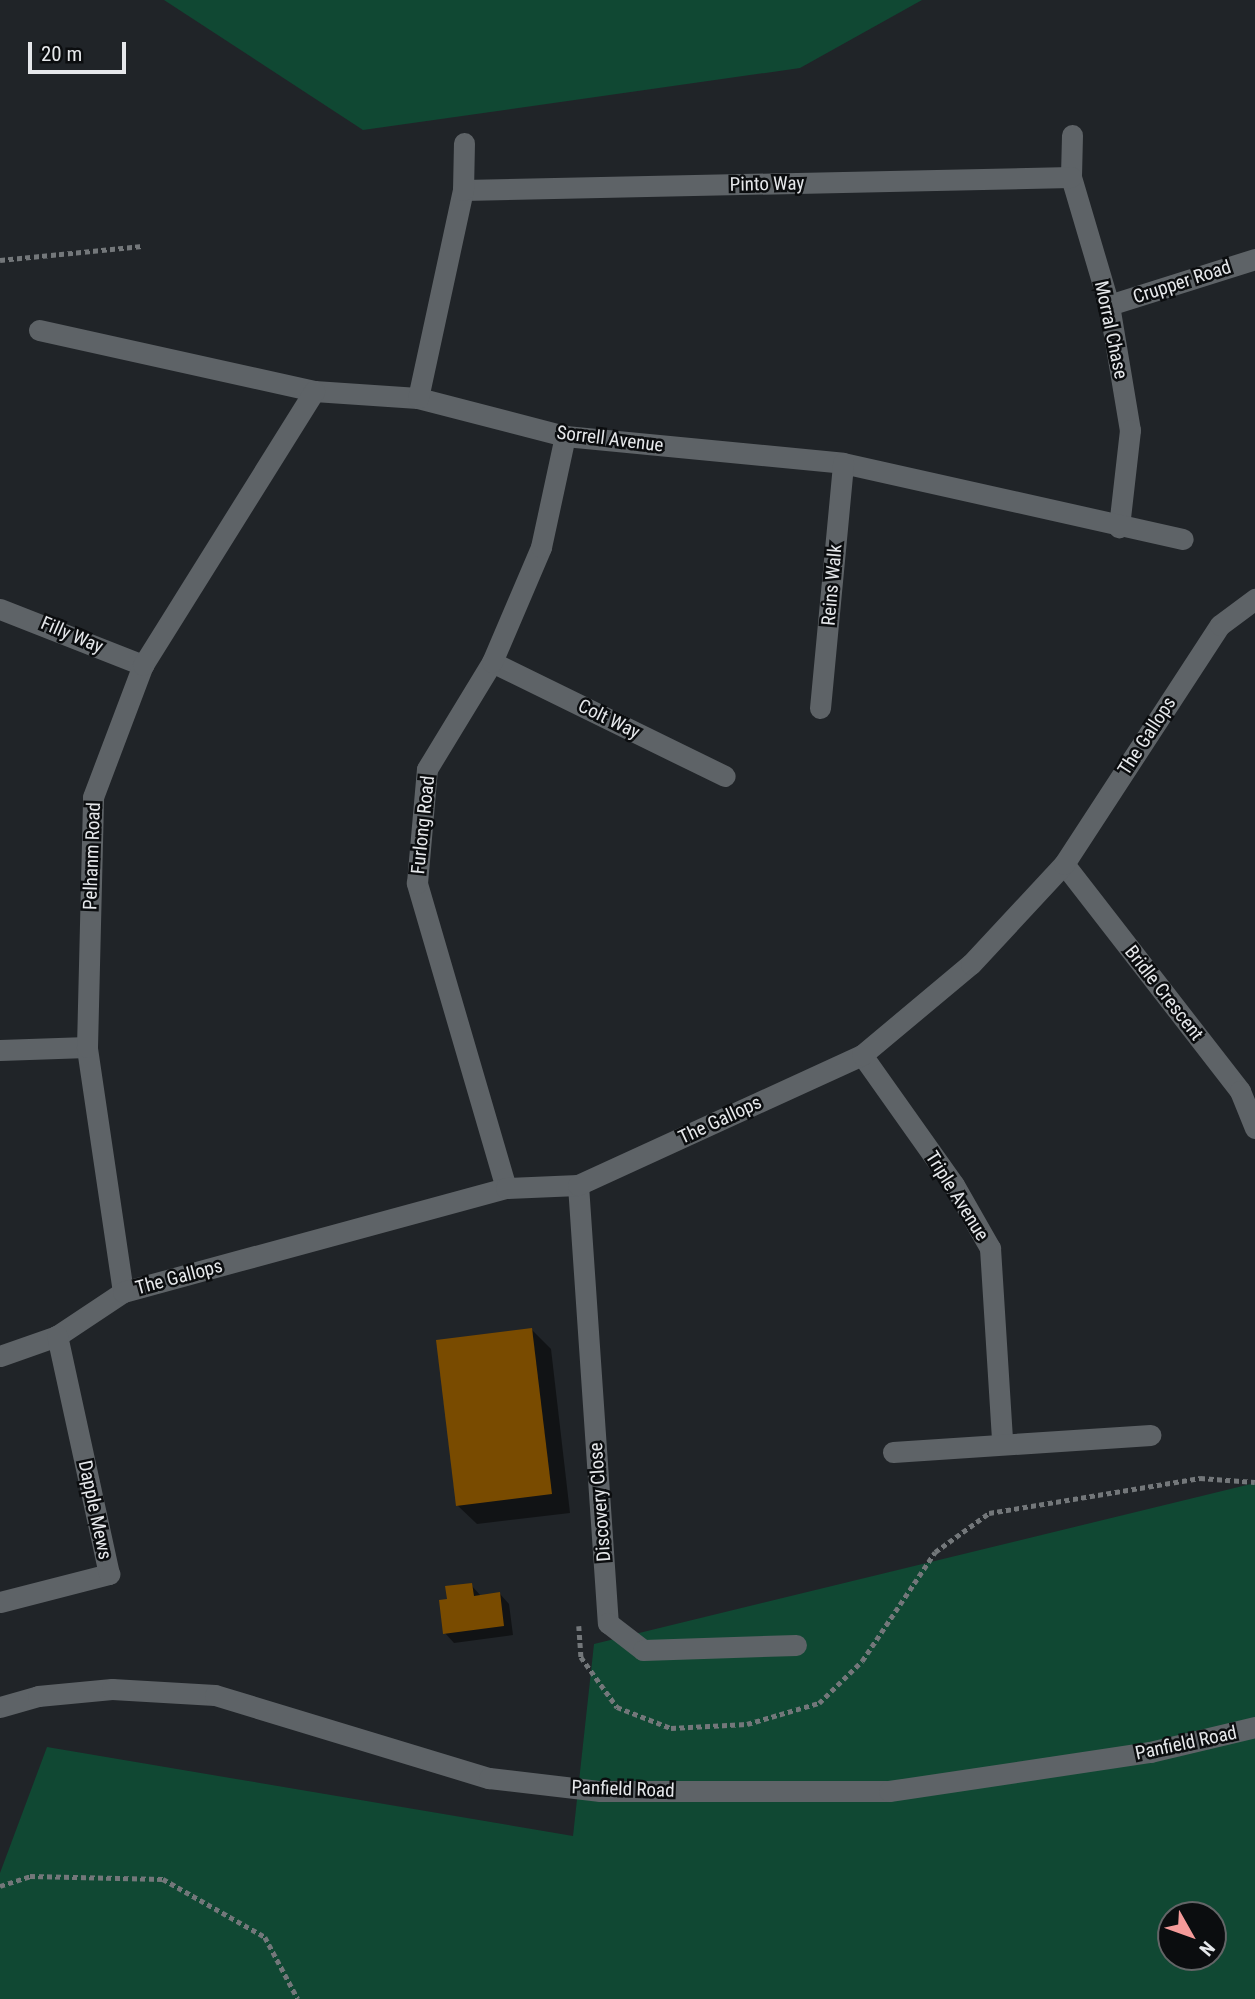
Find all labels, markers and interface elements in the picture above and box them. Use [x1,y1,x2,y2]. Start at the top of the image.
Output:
scale bar [32,28,130,72]
text: 20 m [41,42,82,66]
street label: Pinto Way [730,172,804,196]
street label: Crupper Road [1130,255,1234,309]
street label: Morral Chase [1090,279,1132,381]
street label: Sorrell Avenue [555,421,665,457]
street label: Reins Walk [817,543,847,627]
street label: Filly Way [37,612,107,658]
street label: The Gallops [1113,692,1181,780]
street label: Colt Way [574,694,644,744]
street label: Furlong Road [406,775,440,875]
street label: Pelhanm Road [79,802,105,910]
street label: Bridle Crescent [1120,941,1208,1045]
street label: The Gallops [675,1091,765,1149]
street label: Triple Avenue [921,1147,993,1245]
street label: The Gallops [133,1254,225,1300]
street label: Discovery Close [584,1442,616,1562]
street label: Dapple Mews [73,1458,117,1562]
street label: Panfield Road [1133,1721,1239,1765]
street label: Panfield Road [571,1776,675,1802]
north arrow [1157,1901,1227,1971]
text: N [1194,1937,1219,1960]

